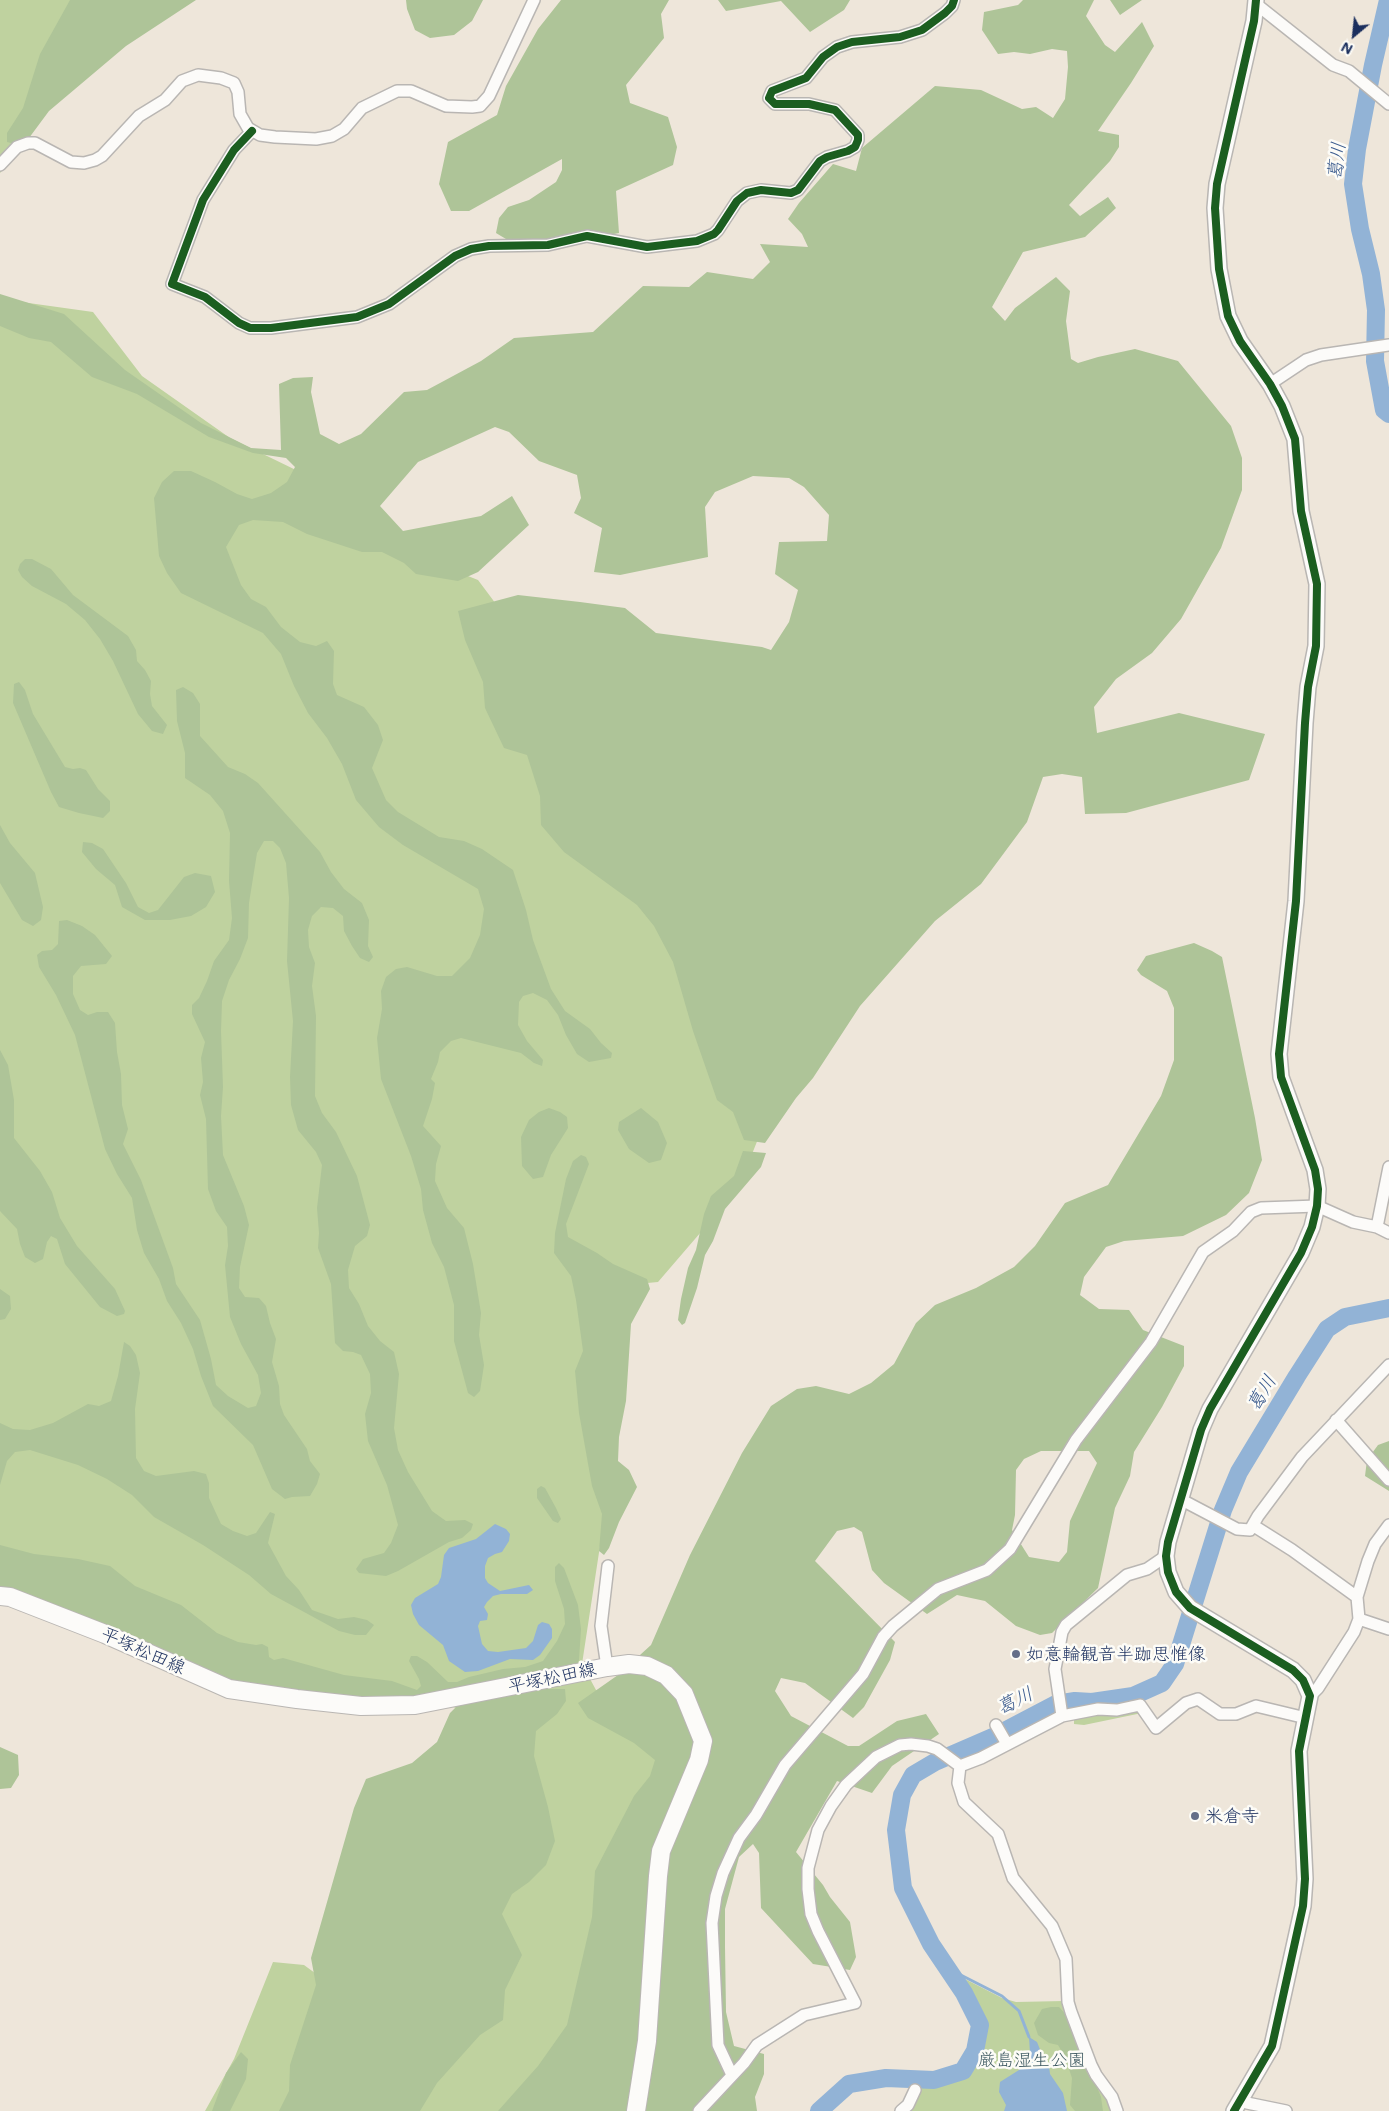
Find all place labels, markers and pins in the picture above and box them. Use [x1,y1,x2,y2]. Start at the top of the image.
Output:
place label: 如意輪観音半跏思惟像 [1026,1643,1206,1665]
marker: 如意輪観音半跏思惟像 [1010,1648,1022,1660]
place label: 米倉寺 [1205,1805,1259,1827]
marker: 米倉寺 [1189,1810,1201,1822]

